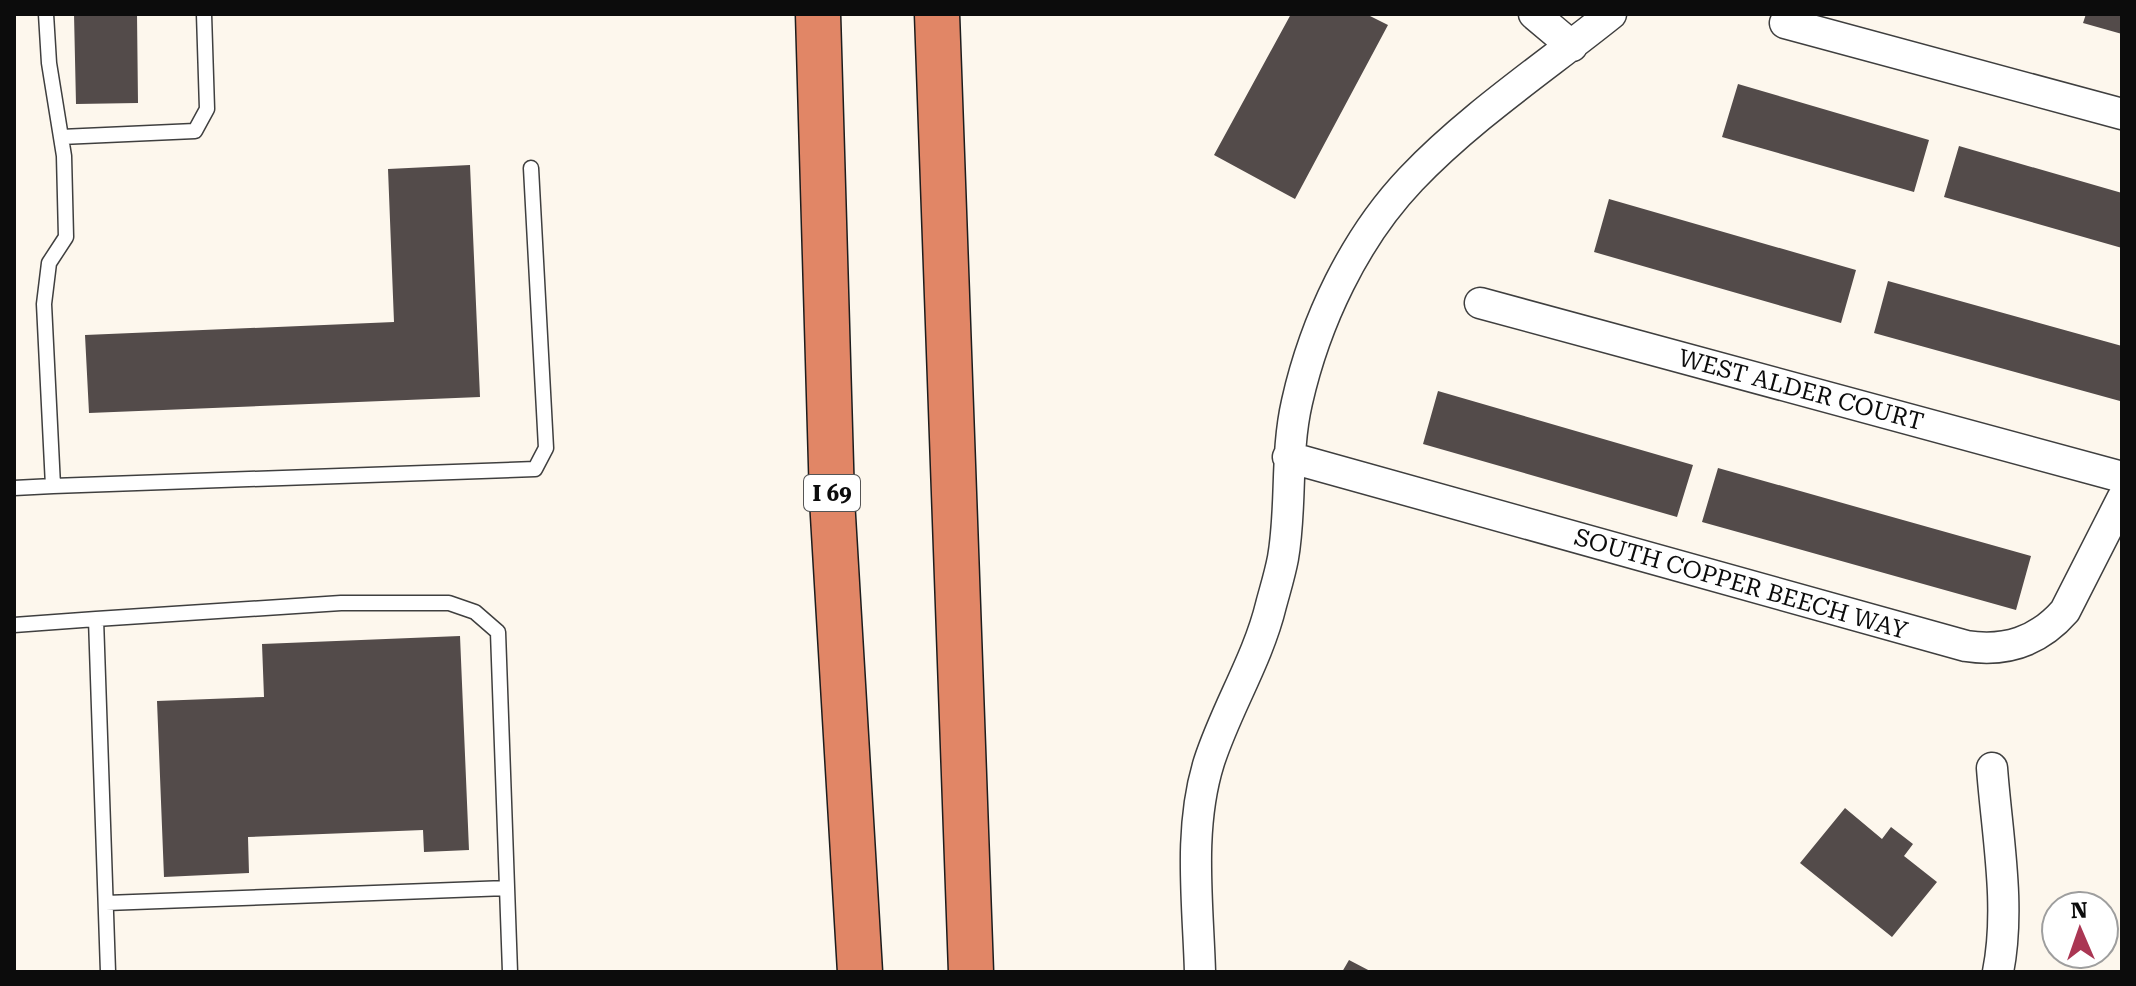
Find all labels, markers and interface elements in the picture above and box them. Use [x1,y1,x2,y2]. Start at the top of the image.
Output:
street label: WEST ALDER COURT [1675,344,1927,436]
road number: I 69 [804,475,860,511]
street label: SOUTH COPPER BEECH WAY [1571,523,1911,645]
north arrow [2040,890,2120,970]
text: N [2070,898,2088,923]

